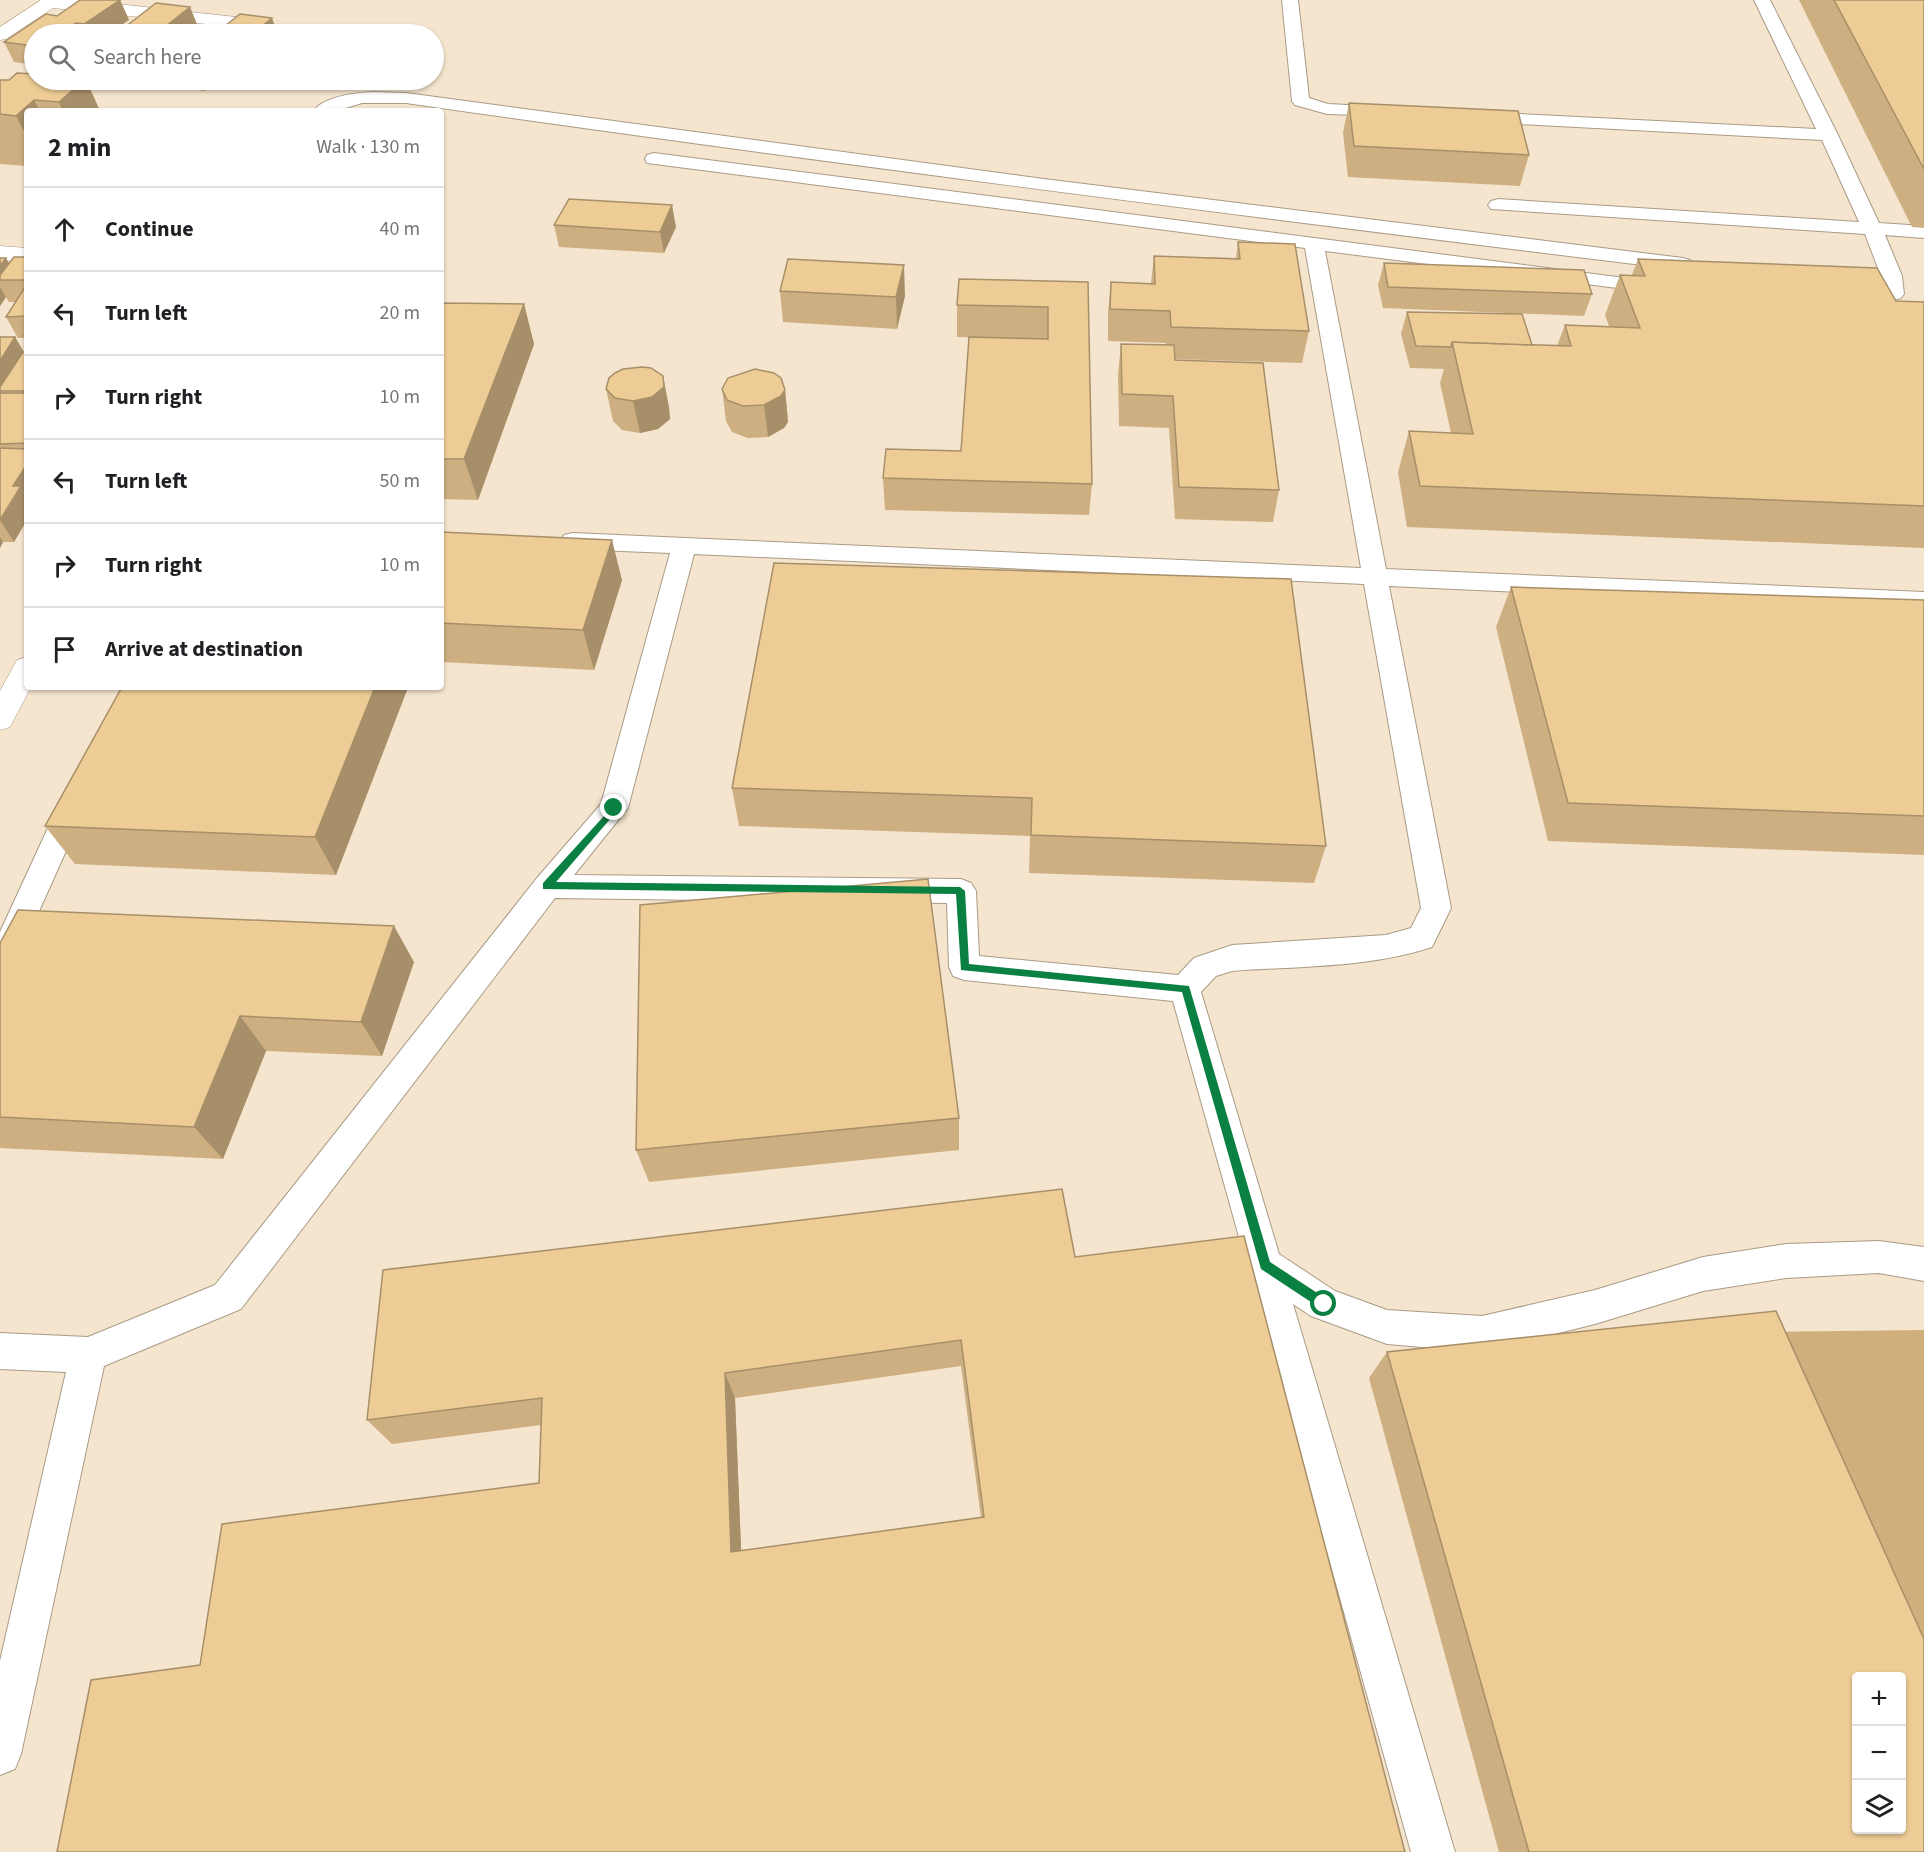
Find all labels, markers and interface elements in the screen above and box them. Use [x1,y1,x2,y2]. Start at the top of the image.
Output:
search box [24,24,444,90]
icon: search [45,41,78,74]
text: Search here [93,41,201,73]
text: 2 min [48,129,111,166]
text: Walk · 130 m [316,133,420,161]
icon: ahead [48,213,81,246]
text: Continue [105,213,194,245]
text: 40 m [380,215,420,243]
icon: left [48,297,81,330]
text: Turn left [105,297,187,329]
text: 20 m [380,299,420,327]
icon: right [48,381,81,414]
text: Turn right [105,381,202,413]
text: 10 m [380,383,420,411]
icon: left [48,465,81,498]
text: Turn left [105,465,187,497]
text: 50 m [380,467,420,495]
icon: right [48,549,81,582]
text: Turn right [105,549,202,581]
text: 10 m [380,551,420,579]
icon: arrive [48,633,81,666]
text: Arrive at destination [105,633,303,665]
route end [600,794,626,820]
route start [1310,1290,1336,1316]
map controls [1852,1672,1906,1834]
button: + [1852,1672,1906,1726]
button: − [1852,1726,1906,1780]
button: layers [1852,1780,1906,1834]

